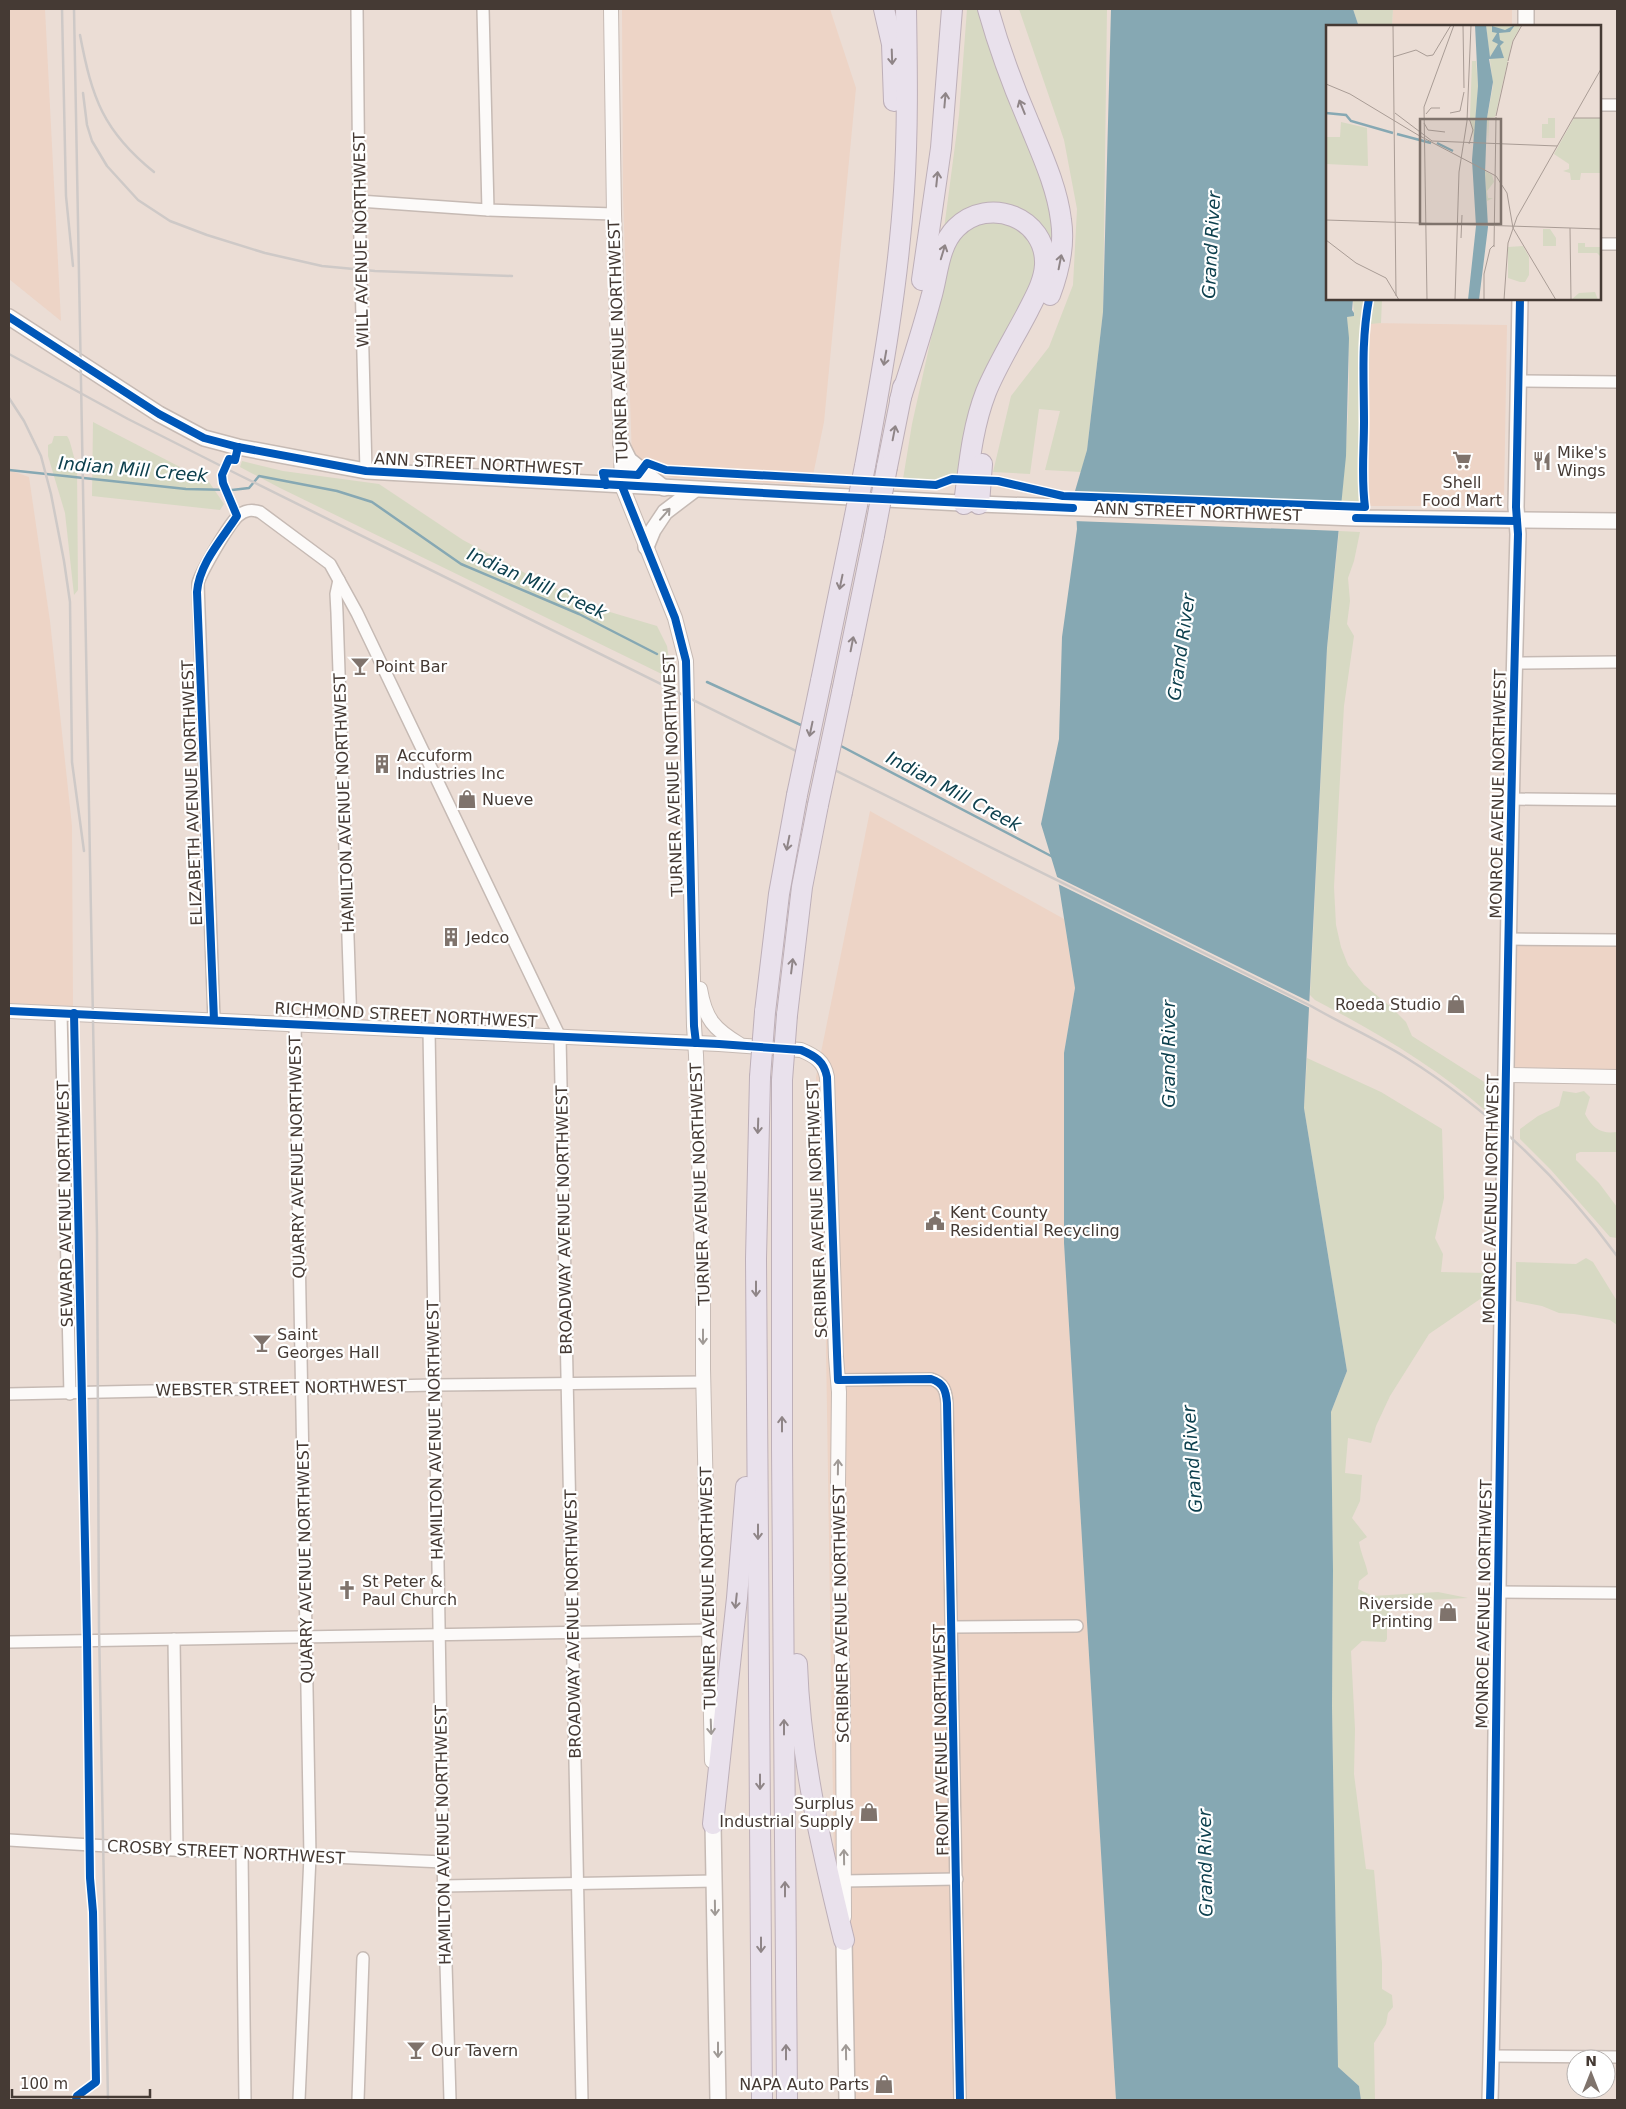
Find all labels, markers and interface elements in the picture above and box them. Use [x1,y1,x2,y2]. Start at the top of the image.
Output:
inset map [1326,25,1601,300]
one-way arrow [888,48,897,64]
one-way arrow [940,92,950,108]
one-way arrow [1017,100,1026,115]
street label: WILL AVENUE NORTHWEST [350,132,372,348]
one-way arrow [932,172,942,188]
water label: Grand River [1198,189,1224,299]
street label: TURNER AVENUE NORTHWEST [604,219,632,464]
one-way arrow [938,245,948,261]
one-way arrow [1055,254,1065,270]
one-way arrow [880,350,889,366]
one-way arrow [889,426,899,442]
place label: Mike's Wings [1557,443,1607,480]
street label: ANN STREET NORTHWEST [374,449,583,479]
supermarket icon: Shell Food Mart [1451,449,1473,471]
restaurant icon: Mike's Wings [1531,450,1553,472]
water label: Indian Mill Creek [57,452,210,486]
place label: Shell Food Mart [1422,473,1502,510]
street label: ANN STREET NORTHWEST [1094,499,1303,525]
one-way arrow [659,508,670,521]
water label: Indian Mill Creek [464,543,611,624]
one-way arrow [836,574,845,590]
water label: Grand River [1163,591,1199,702]
one-way arrow [848,636,857,652]
street label: TURNER AVENUE NORTHWEST [659,653,687,898]
bar icon: Point Bar [349,655,371,677]
place label: Point Bar [375,657,448,676]
street label: ELIZABETH AVENUE NORTHWEST [178,660,206,926]
street label: MONROE AVENUE NORTHWEST [1486,669,1510,919]
street label: HAMILTON AVENUE NORTHWEST [330,673,358,933]
one-way arrow [806,720,815,736]
place label: Accuform Industries Inc [397,746,505,783]
water label: Indian Mill Creek [883,746,1027,836]
building icon: Accuform Industries Inc [371,753,393,775]
shop icon: Nueve [456,788,478,810]
place label: Nueve [482,790,533,809]
one-way arrow [783,834,792,850]
building icon: Jedco [440,926,462,948]
place label: Jedco [465,928,509,947]
one-way arrow [787,958,797,974]
shop icon: Roeda Studio [1445,993,1467,1015]
place label: Roeda Studio [1335,995,1441,1014]
street label: RICHMOND STREET NORTHWEST [274,999,538,1031]
water label: Grand River [1158,999,1179,1108]
street label: QUARRY AVENUE NORTHWEST [285,1035,309,1279]
street label: TURNER AVENUE NORTHWEST [686,1062,714,1307]
street label: MONROE AVENUE NORTHWEST [1479,1074,1503,1324]
street label: SCRIBNER AVENUE NORTHWEST [803,1079,831,1338]
street label: SEWARD AVENUE NORTHWEST [53,1080,77,1328]
street label: BROADWAY AVENUE NORTHWEST [552,1085,576,1355]
one-way arrow [753,1118,763,1134]
place label: Kent County Residential Recycling [950,1203,1120,1240]
public building icon: Kent County Residential Recycling [924,1210,946,1232]
one-way arrow [751,1280,761,1296]
street label: HAMILTON AVENUE NORTHWEST [423,1300,447,1560]
place label: Saint Georges Hall [277,1325,379,1362]
one-way arrow [698,1328,708,1345]
bar icon: Saint Georges Hall [251,1332,273,1354]
street label: WEBSTER STREET NORTHWEST [155,1376,407,1400]
water label: Grand River [1178,1403,1206,1513]
one-way arrow [777,1416,787,1432]
street label: QUARRY AVENUE NORTHWEST [293,1440,317,1684]
one-way arrow [833,1459,843,1475]
street label: TURNER AVENUE NORTHWEST [696,1466,720,1711]
street label: MONROE AVENUE NORTHWEST [1472,1479,1496,1729]
street label: SCRIBNER AVENUE NORTHWEST [829,1484,853,1743]
street label: BROADWAY AVENUE NORTHWEST [561,1489,585,1759]
one-way arrow [753,1524,763,1540]
place label: St Peter & Paul Church [362,1572,457,1609]
church icon: St Peter & Paul Church [336,1579,358,1601]
one-way arrow [732,1593,741,1609]
place label: Riverside Printing [1359,1594,1433,1631]
shop icon: Riverside Printing [1437,1601,1459,1623]
street label: FRONT AVENUE NORTHWEST [929,1624,953,1856]
street label: HAMILTON AVENUE NORTHWEST [431,1705,455,1965]
one-way arrow [706,1718,716,1735]
one-way arrow [779,1719,789,1735]
one-way arrow [755,1774,764,1790]
place label: Surplus Industrial Supply [719,1794,854,1831]
shop icon: Surplus Industrial Supply [858,1801,880,1823]
water label: Grand River [1194,1807,1216,1917]
street label: CROSBY STREET NORTHWEST [107,1836,346,1868]
one-way arrow [839,1849,849,1865]
one-way arrow [780,1881,790,1898]
one-way arrow [710,1900,720,1916]
one-way arrow [756,1936,766,1952]
bar icon: Our Tavern [405,2039,427,2061]
place label: Our Tavern [431,2041,518,2060]
one-way arrow [713,2042,723,2058]
one-way arrow [782,2044,791,2060]
one-way arrow [841,2044,851,2060]
north arrow [1566,2049,1616,2099]
text: N [1585,2053,1597,2069]
scale bar [12,2066,150,2098]
shop icon: NAPA Auto Parts [873,2073,895,2095]
text: 100 m [20,2075,68,2093]
place label: NAPA Auto Parts [739,2075,869,2094]

